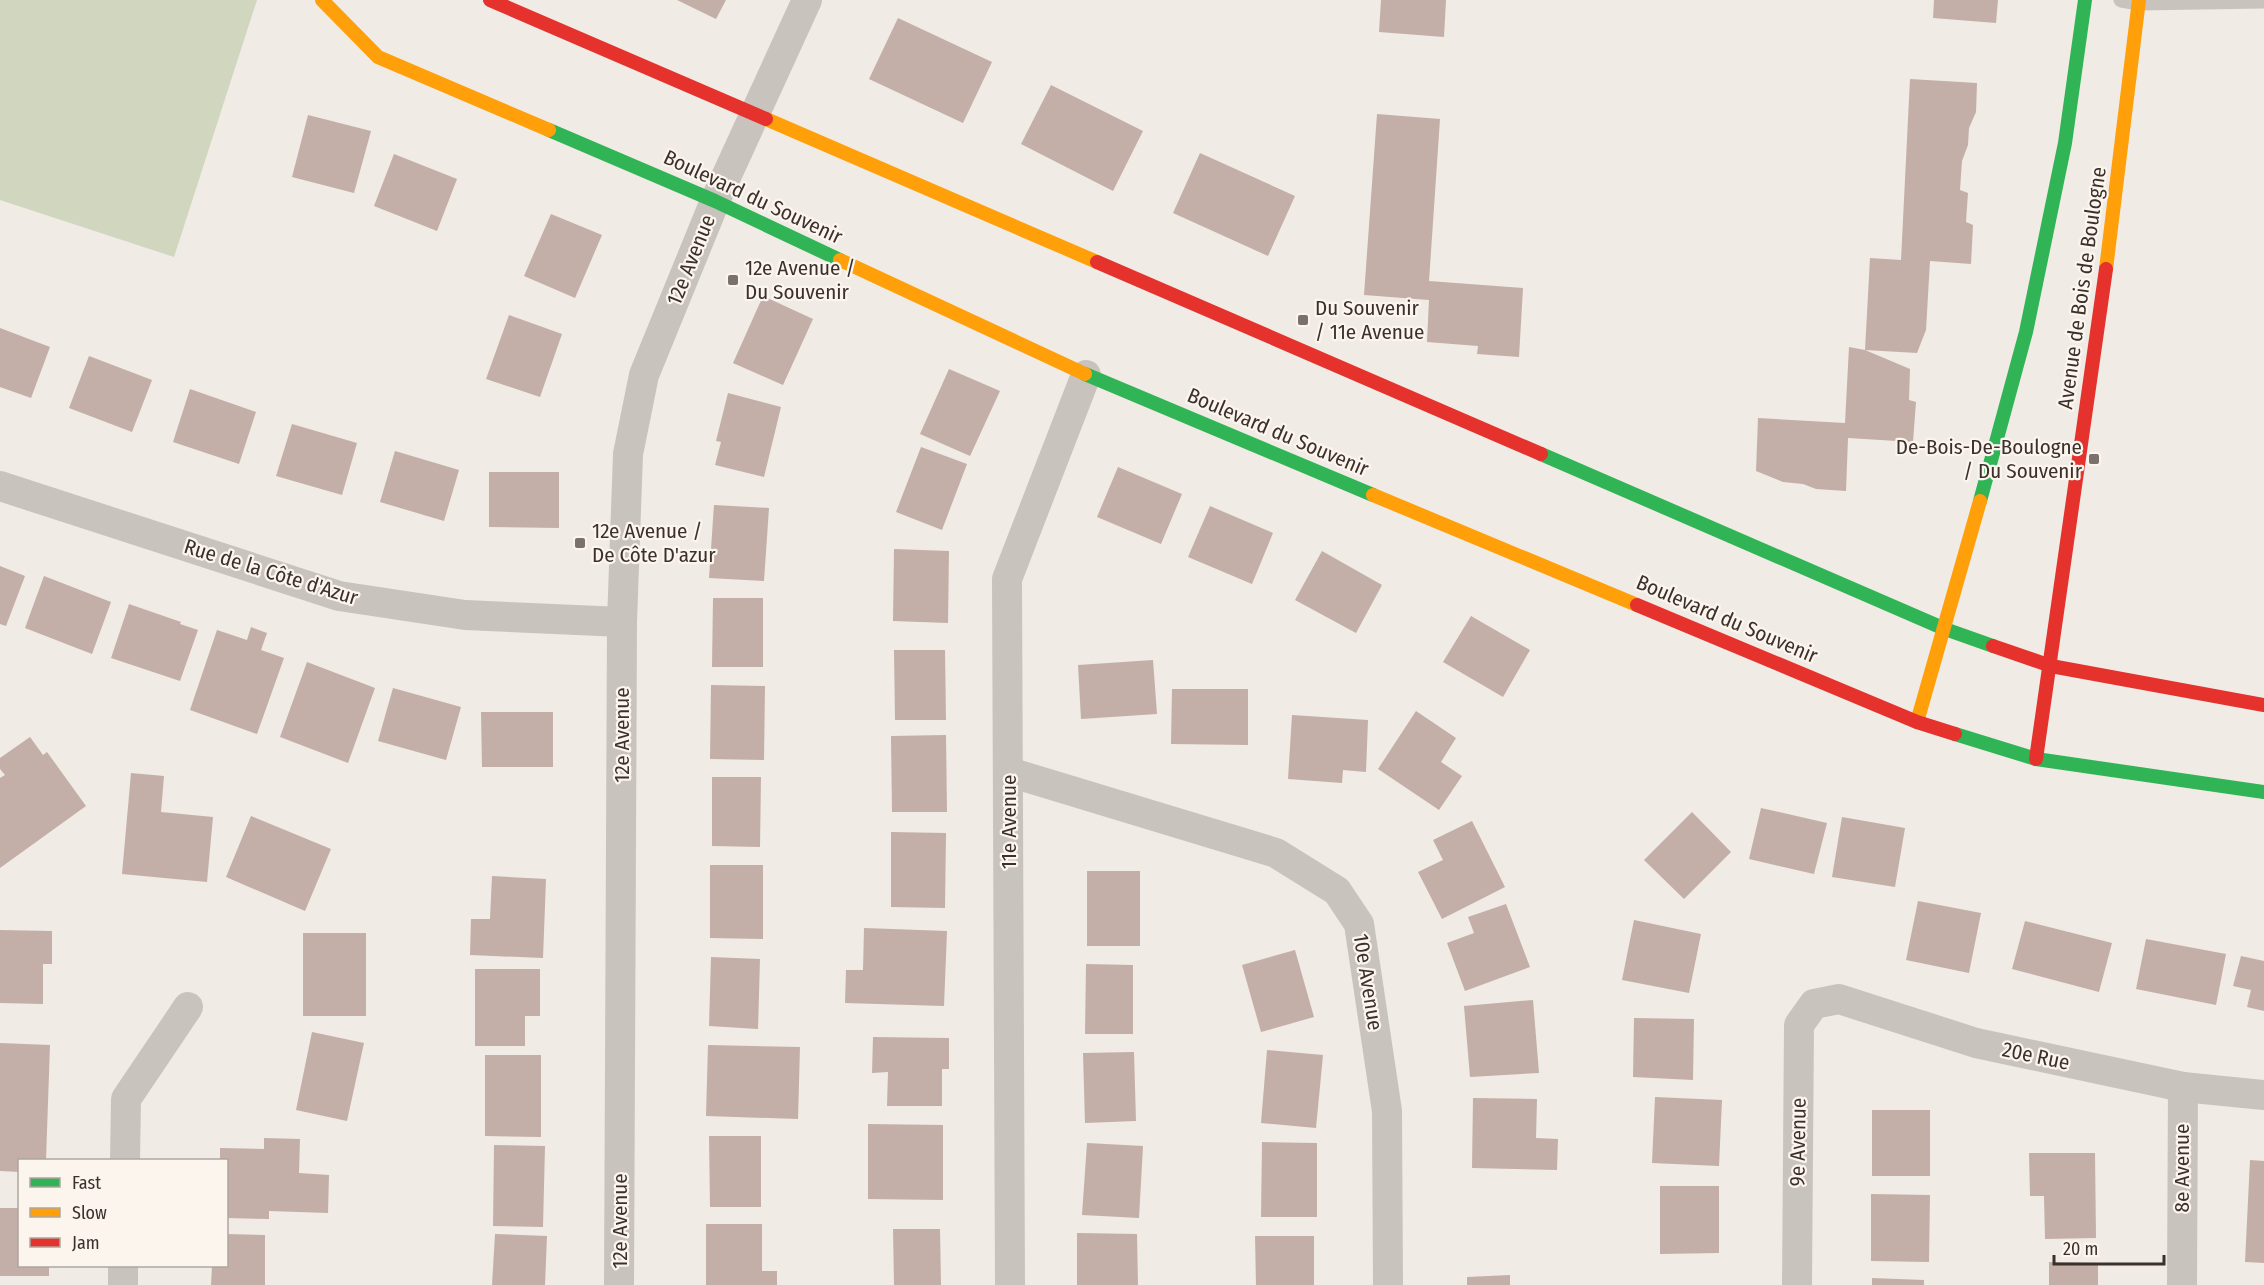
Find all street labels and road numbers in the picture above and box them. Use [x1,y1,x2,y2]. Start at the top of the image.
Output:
street label: Boulevard du Souvenir [659,144,847,250]
street label: Avenue de Bois de Boulogne [2052,165,2112,411]
street label: 12e Avenue [661,211,721,309]
street label: Boulevard du Souvenir [1183,382,1373,482]
street label: Rue de la Côte d'Azur [181,533,362,611]
street label: Boulevard du Souvenir [1632,569,1822,669]
street label: 12e Avenue [609,687,635,783]
street label: 11e Avenue [996,775,1022,869]
street label: 10e Avenue [1348,932,1388,1032]
street label: 20e Rue [2000,1036,2072,1076]
street label: 9e Avenue [1784,1097,1812,1187]
street label: 8e Avenue [2169,1124,2195,1212]
street label: 12e Avenue [607,1173,633,1269]

